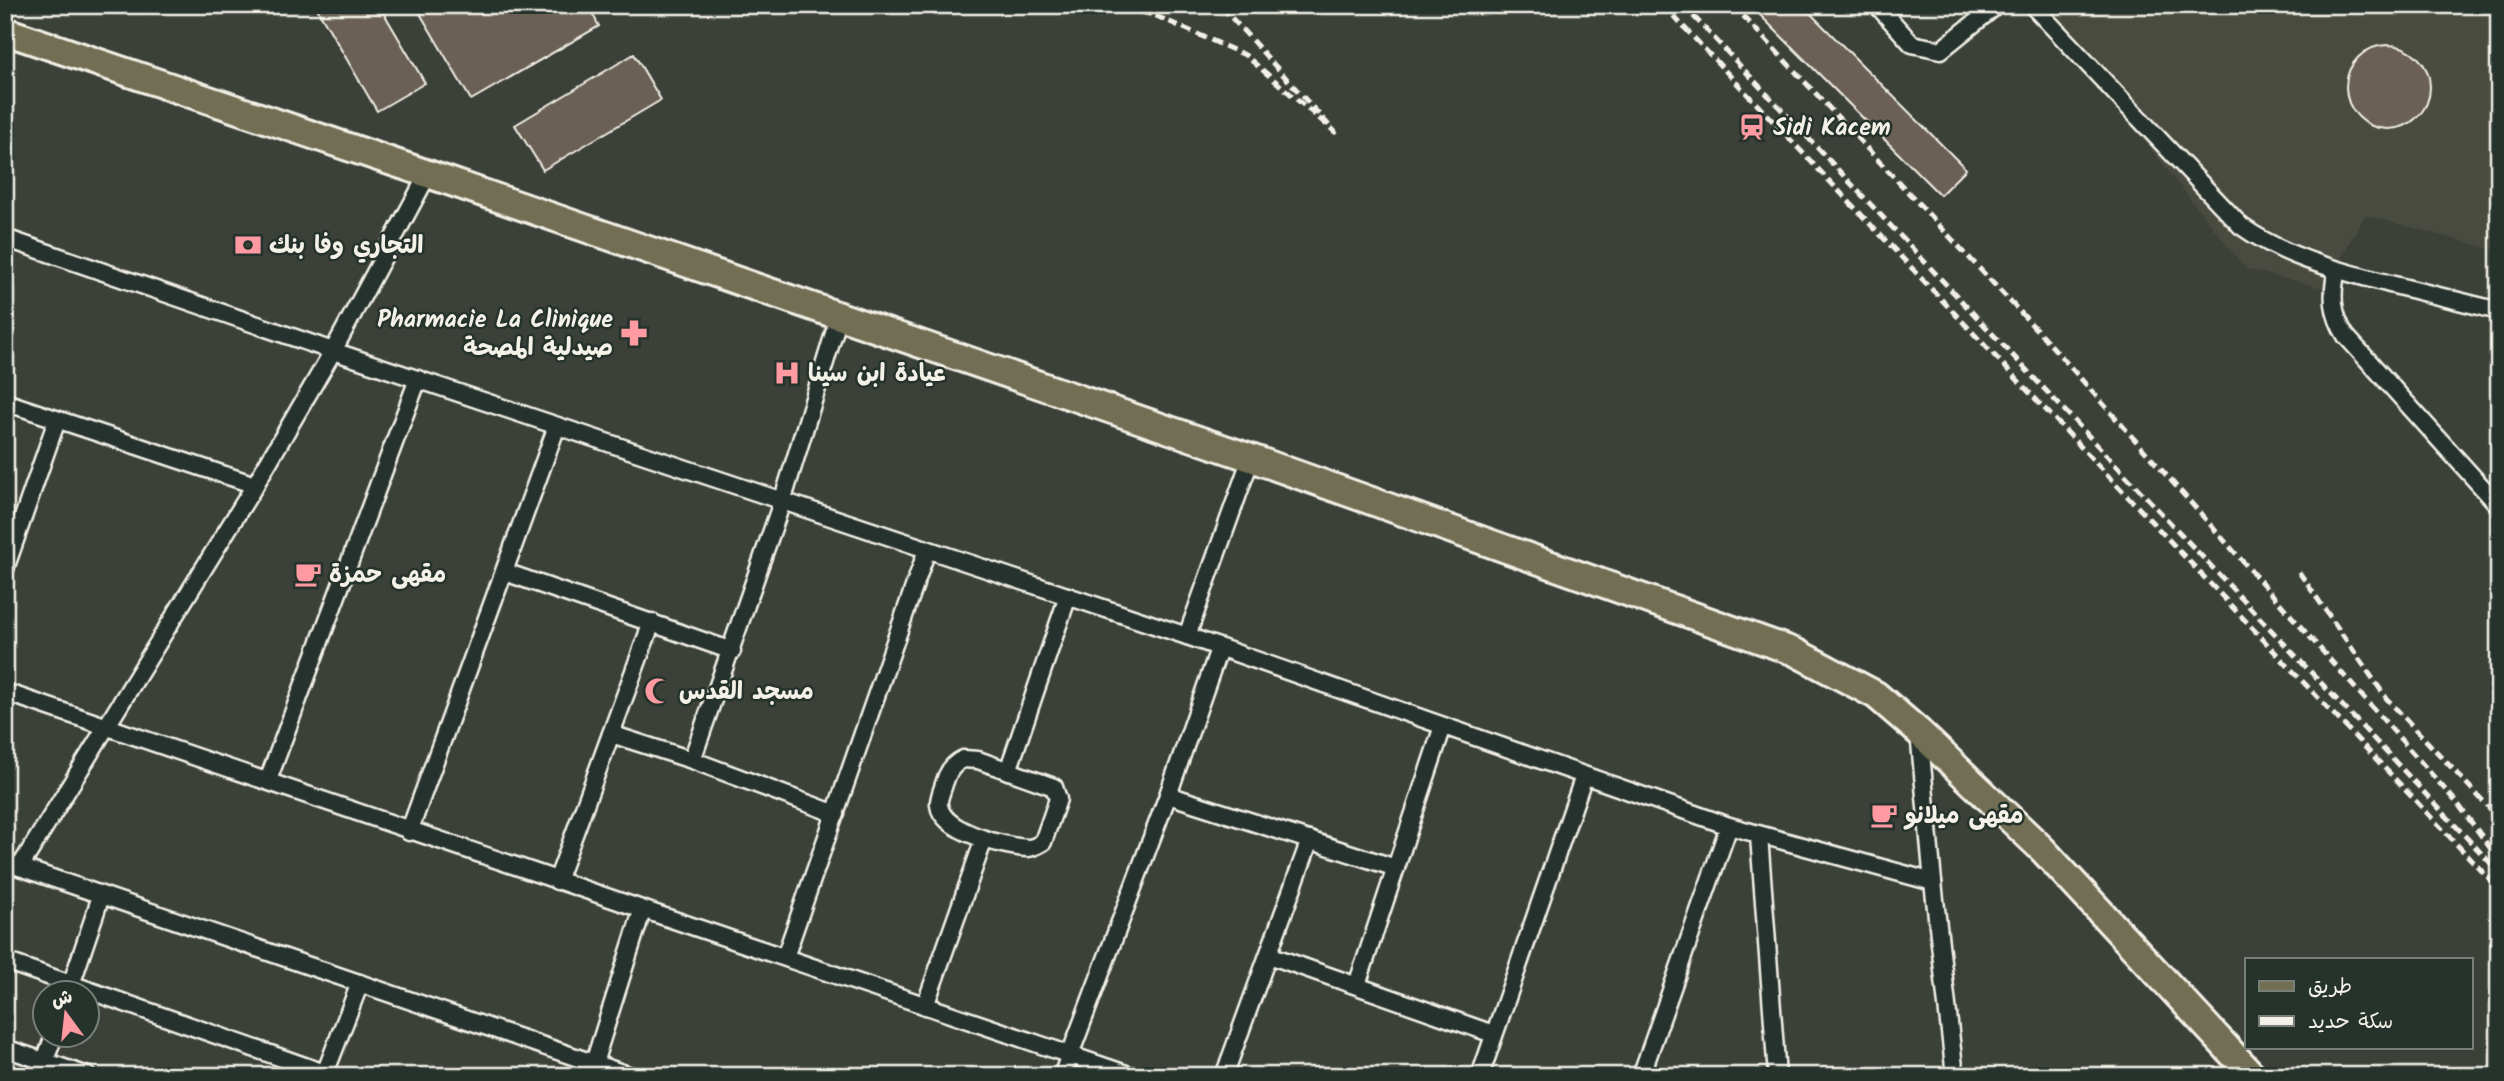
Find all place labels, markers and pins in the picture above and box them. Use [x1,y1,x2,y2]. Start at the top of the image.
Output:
place label: Sidi Kacem [1773,109,1891,148]
station icon: Sidi Kacem [1737,112,1767,142]
place label: التجاري وفا بنك [269,227,423,266]
bank icon: التجاري وفا بنك [233,230,263,260]
place label: Pharmacie La Clinique صيدلية المصحة [377,301,613,368]
pharmacy icon: Pharmacie La Clinique صيدلية المصحة [619,318,649,348]
place label: عيادة ابن سينا [808,355,946,394]
hospital icon: عيادة ابن سينا [772,358,802,388]
place label: مقهى حمزة [329,556,446,595]
cafe icon: مقهى حمزة [293,559,323,589]
place label: مسجد القدس [679,673,814,712]
mosque icon: مسجد القدس [643,676,673,706]
place label: مقهى ميلانو [1903,797,2024,836]
cafe icon: مقهى ميلانو [1869,800,1899,830]

